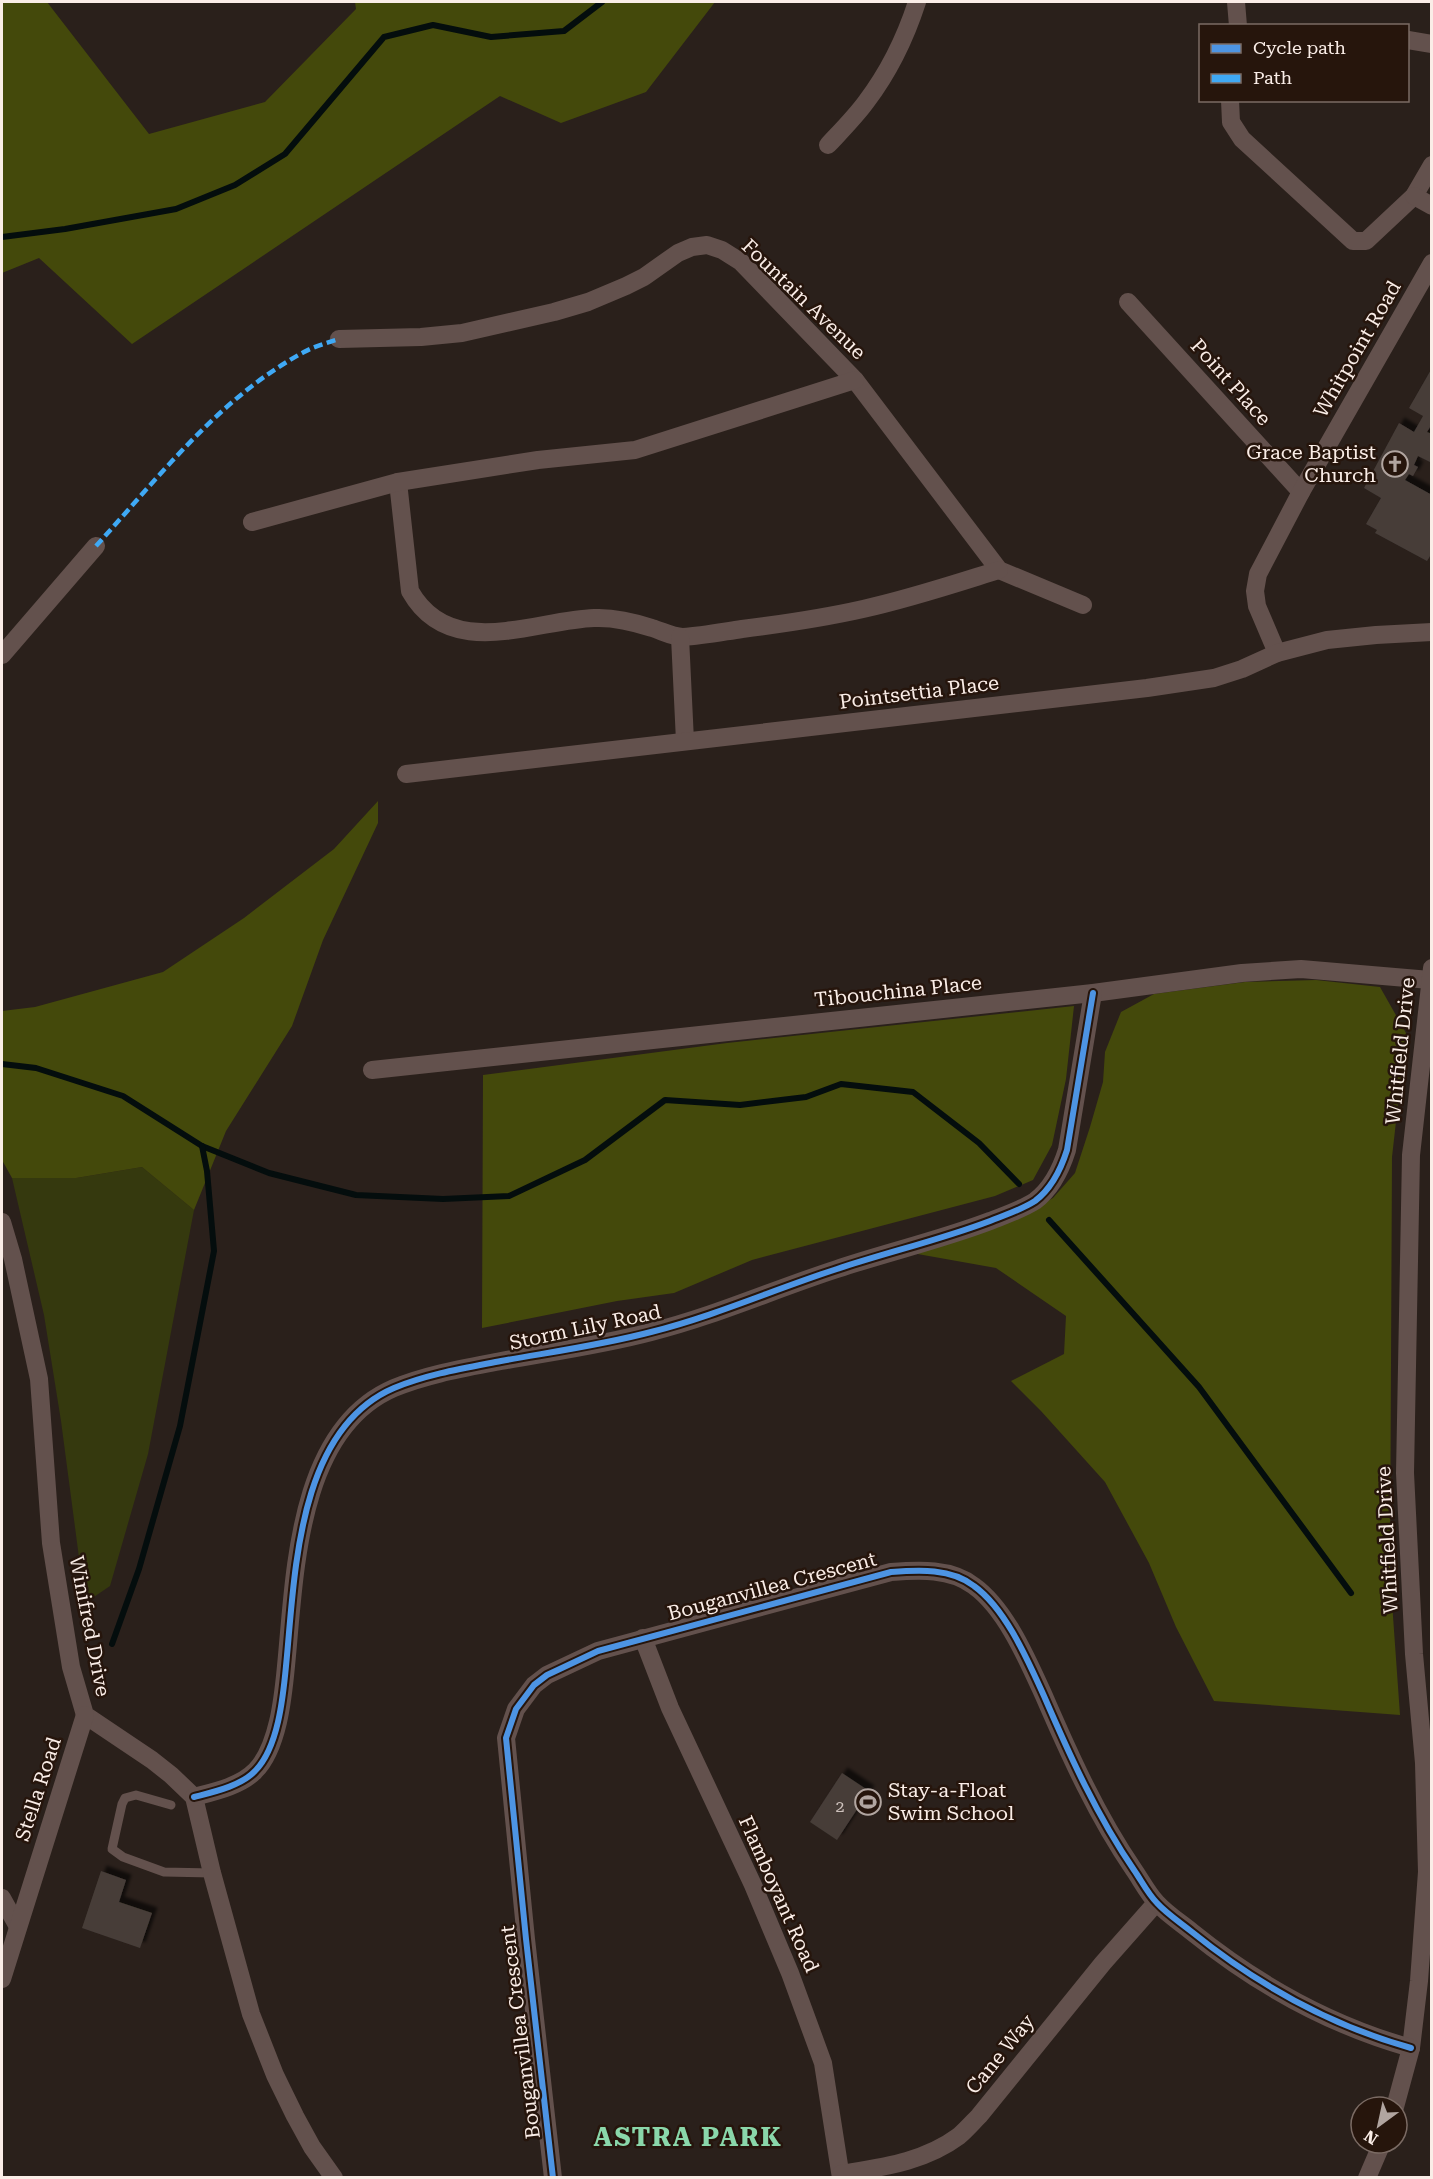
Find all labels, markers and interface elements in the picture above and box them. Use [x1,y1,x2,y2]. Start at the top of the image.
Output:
legend [1199,24,1409,102]
text: Cycle path [1253,37,1346,58]
text: Path [1253,67,1292,88]
street label: Fountain Avenue [737,234,871,364]
street label: Whitpoint Road [1308,276,1406,422]
street label: Point Place [1186,334,1276,430]
place label: Grace Baptist Church [1246,440,1377,487]
church icon: Grace Baptist Church [1380,449,1410,479]
street label: Pointsettia Place [838,670,1000,714]
street label: Tibouchina Place [813,970,983,1012]
street label: Whitfield Drive [1380,976,1420,1126]
street label: Storm Lily Road [507,1299,663,1355]
street label: Whitfield Drive [1371,1466,1403,1614]
street label: Bouganvillea Crescent [665,1546,880,1625]
street label: Winifred Drive [65,1554,115,1698]
street label: Stella Road [10,1734,66,1844]
place label: Stay-a-Float Swim School [888,1778,1014,1825]
sports icon: Stay-a-Float Swim School [853,1787,883,1817]
house number: 2 [836,1797,845,1816]
street label: Flamboyant Road [734,1812,824,1976]
street label: Bouganvillea Crescent [495,1923,545,2140]
street label: Cane Way [961,2009,1040,2099]
north arrow [1349,2095,1409,2155]
district label: ASTRA PARK [594,2122,782,2152]
text: N [1361,2126,1381,2148]

